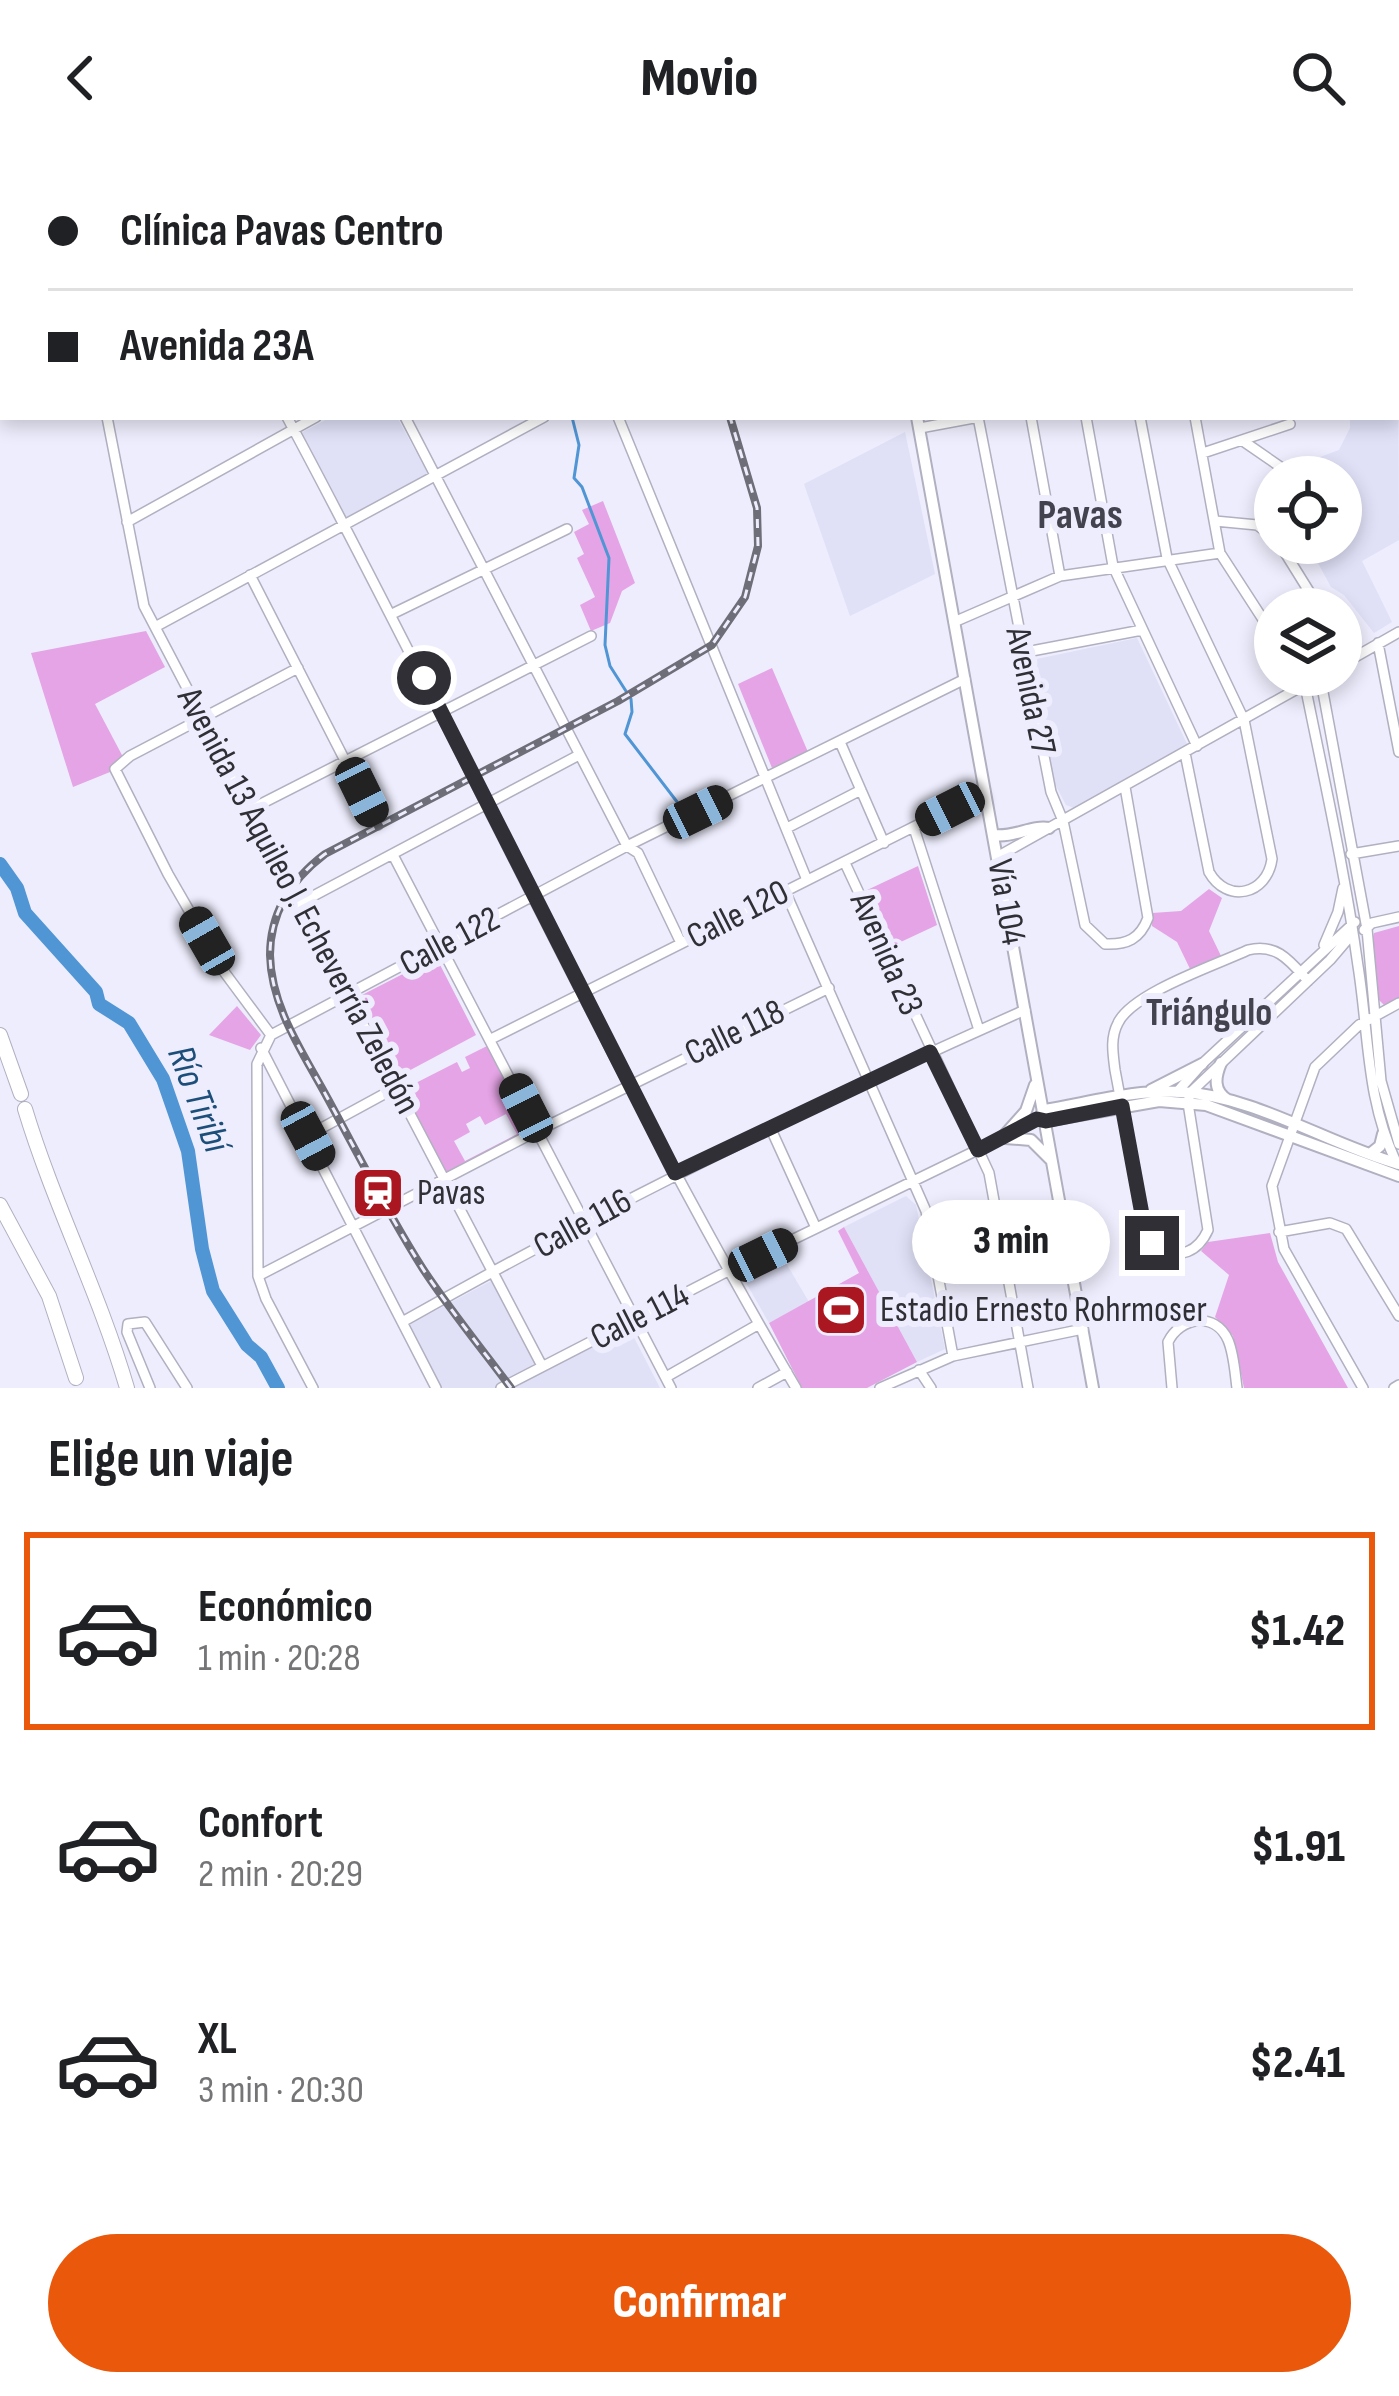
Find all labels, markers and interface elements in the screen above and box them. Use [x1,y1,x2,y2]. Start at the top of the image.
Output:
icon: back [48,45,114,111]
icon: search [1285,45,1351,111]
text: Movio [641,46,758,111]
text: Clínica Pavas Centro [120,204,444,259]
text: Avenida 23A [120,319,314,374]
map controls [1254,456,1362,696]
button: locate [1254,456,1362,564]
district label: Pavas [1037,490,1123,541]
button: layers [1254,588,1362,696]
street label: Avenida 27 [995,622,1065,759]
route start [397,651,451,705]
street label: Avenida 13 Aquileo J. Echeverría Zeledón [167,680,429,1121]
car [330,752,394,832]
car [910,777,990,841]
car [658,780,738,844]
street label: Vía 104 [977,856,1035,948]
street label: Calle 120 [680,871,796,959]
street label: Avenida 23 [840,885,932,1022]
street label: Calle 122 [393,898,507,986]
car [173,901,241,981]
district label: Triángulo [1146,990,1272,1037]
street label: Calle 118 [678,991,792,1075]
water label: Río Tiribí [156,1039,241,1162]
car [494,1068,558,1148]
car [275,1096,341,1176]
station icon: Pavas [350,1165,406,1221]
place label: Pavas [417,1172,486,1215]
street label: Calle 116 [527,1180,639,1268]
callout: 3 min [912,1201,1110,1285]
route end [1125,1216,1179,1270]
text: 3 min [973,1218,1049,1265]
car [723,1223,803,1287]
street label: Calle 114 [584,1274,696,1360]
sports icon: Estadio Ernesto Rohrmoser [813,1282,869,1338]
place label: Estadio Ernesto Rohrmoser [880,1289,1207,1332]
text: Elige un viaje [48,1427,293,1492]
icon: car [54,1577,162,1685]
text: Económico [198,1580,373,1635]
text: $1.42 [1249,1604,1345,1659]
text: 1 min · 20:28 [198,1635,361,1682]
icon: car [54,1793,162,1901]
text: Confort [198,1796,323,1851]
text: $1.91 [1251,1820,1345,1875]
text: 2 min · 20:29 [198,1851,363,1898]
icon: car [54,2009,162,2117]
text: XL [198,2012,237,2067]
text: $2.41 [1250,2036,1345,2091]
text: 3 min · 20:30 [198,2067,364,2114]
button: Confirmar [48,2234,1351,2372]

